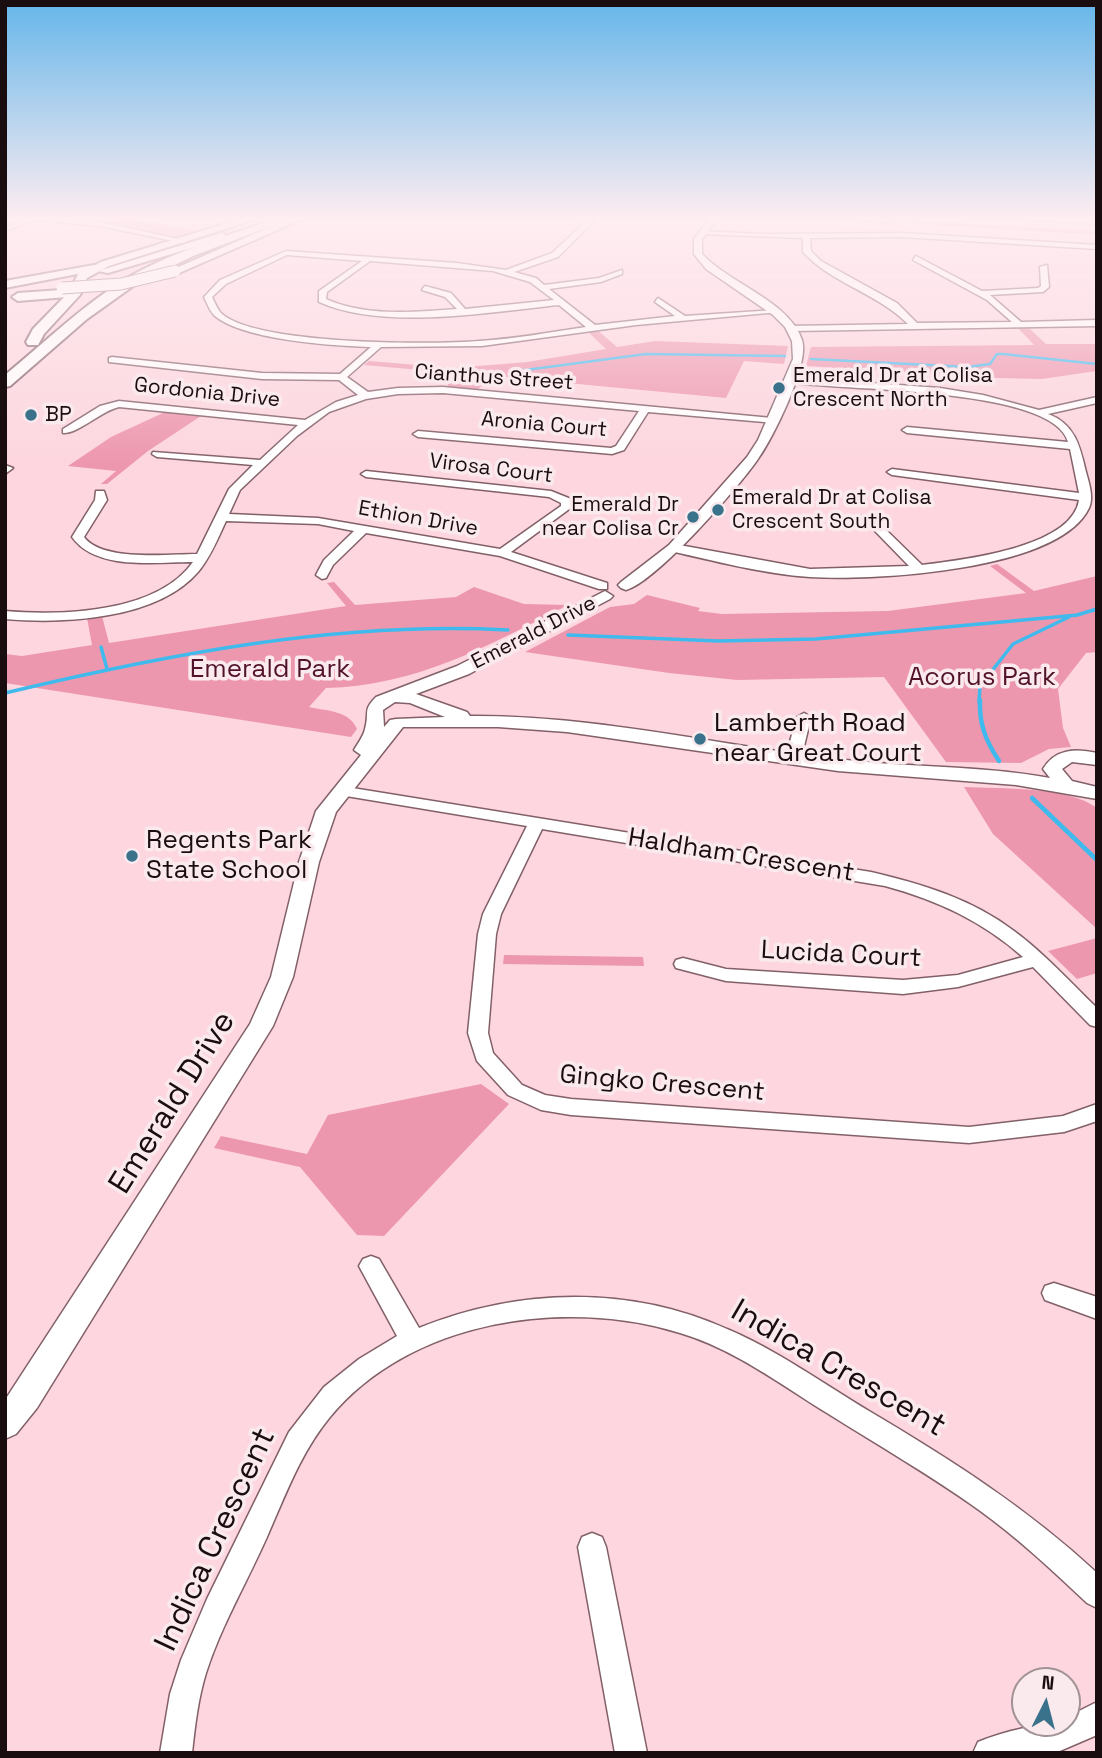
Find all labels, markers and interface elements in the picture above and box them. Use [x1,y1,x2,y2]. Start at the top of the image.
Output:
street label: Cianthus Street [414,360,574,396]
place label: Emerald Dr at Colisa Crescent North [793,363,993,413]
street label: Gordonia Drive [133,373,281,413]
marker: Emerald Dr at Colisa Crescent North [771,380,787,396]
place label: BP [45,402,72,428]
marker: BP [23,407,39,423]
street label: Aronia Court [480,407,608,443]
street label: Virosa Court [428,449,554,489]
place label: Emerald Dr at Colisa Crescent South [732,485,932,535]
place label: Emerald Dr near Colisa Cr [542,492,679,542]
street label: Ethion Drive [356,496,480,542]
marker: Emerald Dr at Colisa Crescent South [710,502,726,518]
marker: Emerald Dr near Colisa Cr [685,509,701,525]
street label: Emerald Drive [468,591,600,675]
park label: Emerald Park [190,654,350,686]
park label: Acorus Park [908,662,1056,694]
place label: Lamberth Road near Great Court [714,708,922,770]
marker: Lamberth Road near Great Court [692,731,708,747]
street label: Haldham Crescent [626,823,856,889]
place label: Regents Park State School [146,825,312,886]
marker: Regents Park State School [124,848,140,864]
street label: Lucida Court [760,935,922,975]
street label: Emerald Drive [102,1005,244,1201]
street label: Gingko Crescent [558,1059,766,1109]
street label: Indica Crescent [724,1292,952,1446]
street label: Indica Crescent [148,1422,284,1658]
north arrow [1011,1667,1081,1737]
text: N [1040,1670,1056,1696]

